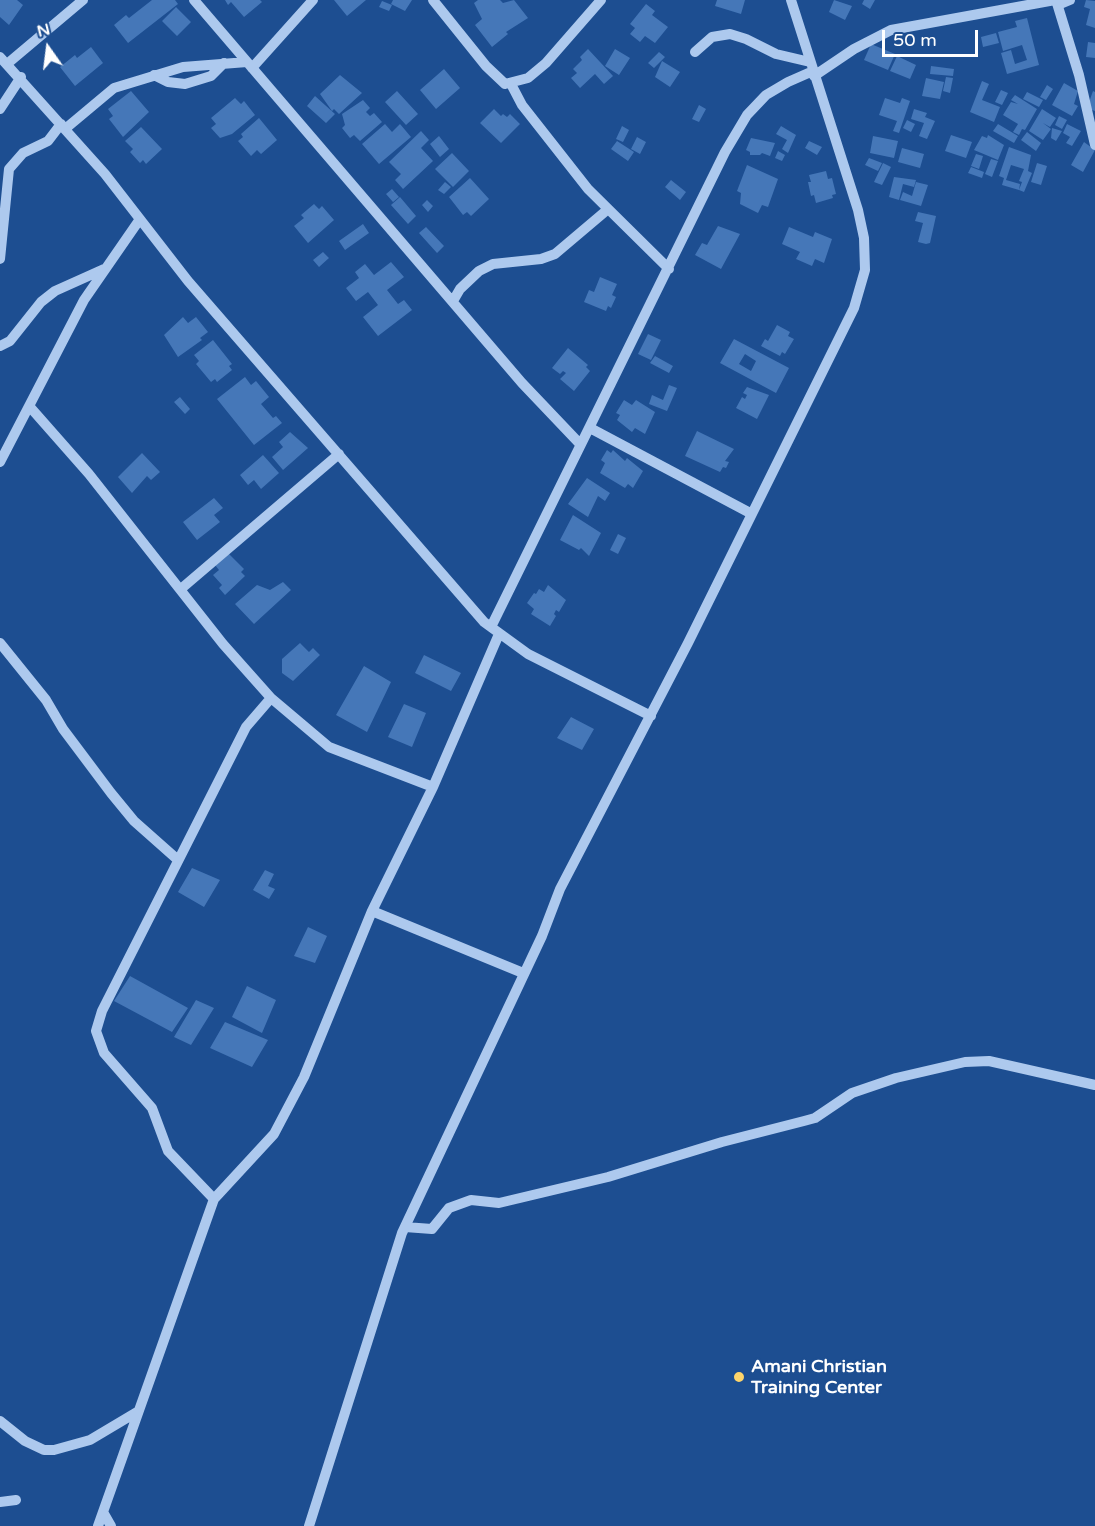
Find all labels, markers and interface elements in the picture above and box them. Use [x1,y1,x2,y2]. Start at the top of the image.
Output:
north arrow [18,18,78,78]
scale bar [885,18,981,56]
text: N [35,19,52,42]
text: 50 m [893,29,937,51]
place label: Amani Christian Training Center [751,1356,887,1398]
marker: Amani Christian Training Center [732,1370,746,1384]

